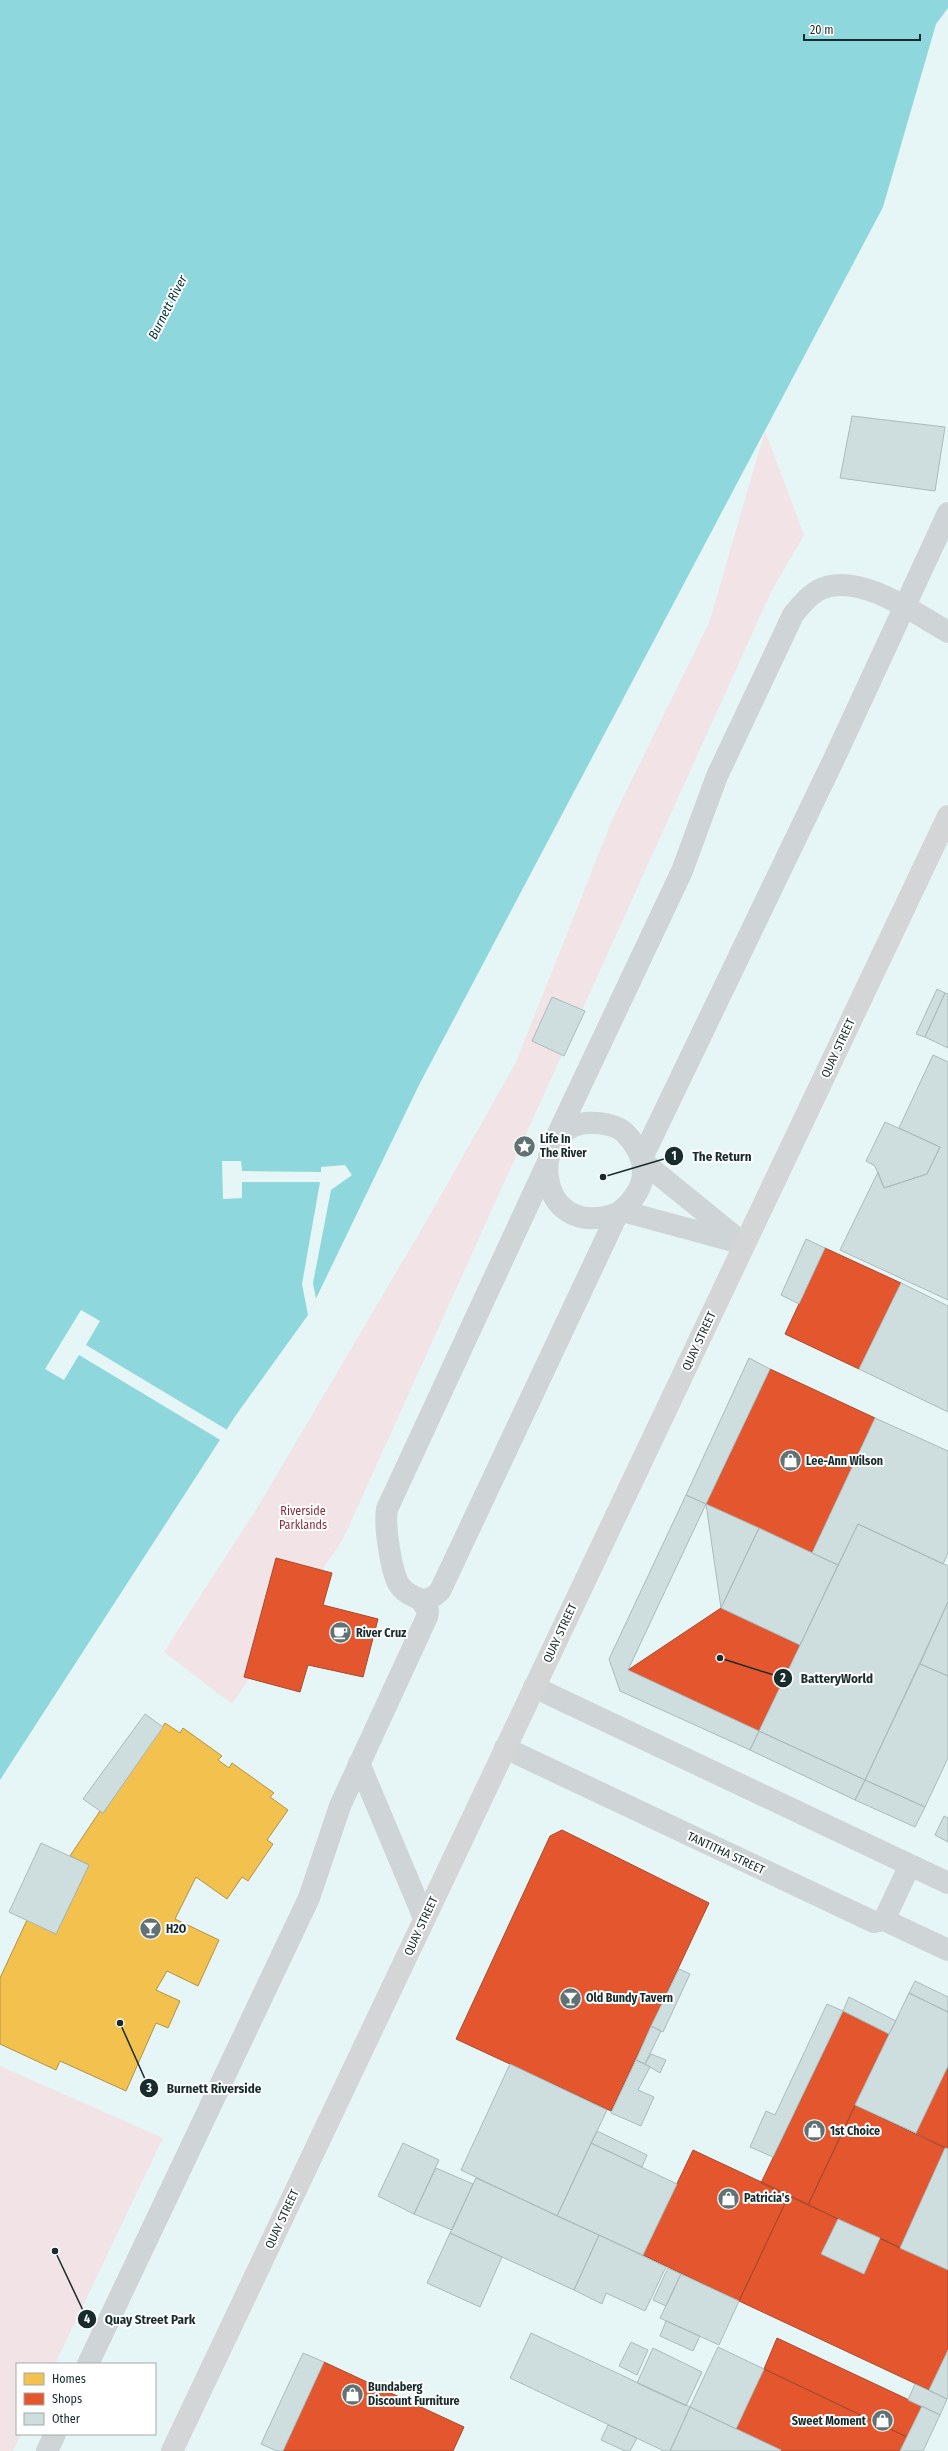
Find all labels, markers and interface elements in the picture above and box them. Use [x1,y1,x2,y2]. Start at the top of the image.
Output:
scale bar [804,16,920,42]
text: 20 m [810,23,834,37]
water label: Burnett River [145,272,190,342]
street label: QUAY STREET [818,1016,858,1080]
place label: Life In The River [540,1132,587,1160]
place icon: Life In The River [511,1133,537,1159]
callout: The Return [664,1143,760,1168]
text: 1 [671,1149,677,1163]
text: The Return [692,1149,752,1164]
street label: QUAY STREET [679,1309,719,1373]
shop icon: Lee-Ann Wilson [778,1448,804,1474]
place label: Lee-Ann Wilson [806,1454,883,1468]
park label: Riverside Parklands [279,1504,327,1532]
street label: QUAY STREET [540,1601,580,1665]
cafe icon: River Cruz [327,1620,353,1646]
place label: River Cruz [356,1626,406,1640]
callout: BatteryWorld [773,1666,882,1691]
text: 2 [779,1671,786,1685]
text: BatteryWorld [801,1671,873,1686]
street label: TANTITHA STREET [685,1829,767,1877]
street label: QUAY STREET [401,1894,441,1958]
bar icon: H2O [138,1916,164,1942]
place label: H2O [166,1922,187,1936]
bar icon: Old Bundy Tavern [557,1985,583,2011]
place label: Old Bundy Tavern [586,1991,673,2005]
callout: Burnett Riverside [139,2076,270,2101]
text: 3 [145,2081,152,2095]
text: Burnett Riverside [167,2081,262,2096]
shop icon: 1st Choice [801,2118,827,2144]
place label: 1st Choice [830,2124,880,2138]
shop icon: Patricia's [715,2185,741,2211]
street label: QUAY STREET [262,2187,302,2251]
place label: Patricia's [744,2191,790,2205]
callout: Quay Street Park [77,2307,204,2332]
text: 4 [84,2312,90,2326]
text: Quay Street Park [105,2312,196,2327]
legend [16,2363,156,2435]
text: Homes [52,2372,86,2386]
place label: Bundaberg Discount Furniture [368,2380,460,2408]
shop icon: Bundaberg Discount Furniture [339,2381,365,2407]
text: Shops [52,2392,82,2406]
shop icon: Sweet Moment [869,2408,895,2434]
text: Other [52,2412,81,2426]
place label: Sweet Moment [792,2414,867,2428]

